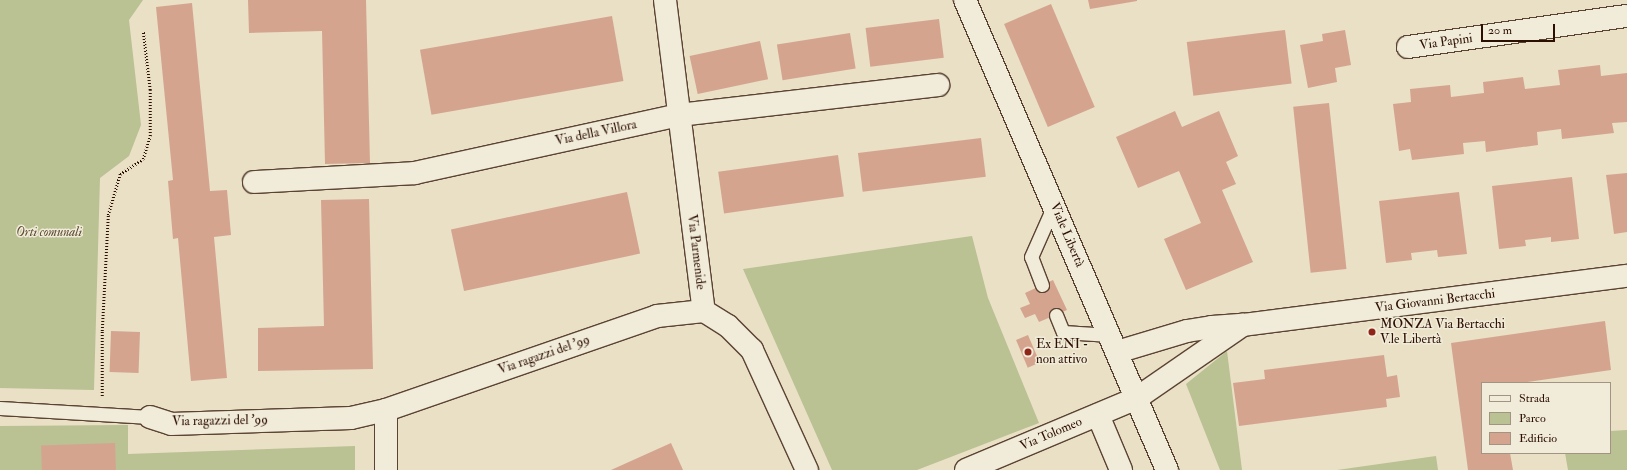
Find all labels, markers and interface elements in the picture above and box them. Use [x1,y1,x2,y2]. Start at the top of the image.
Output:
scale bar [1483,16,1557,42]
text: 20 m [1488,23,1512,38]
street label: Via Papini [1418,31,1474,53]
street label: Via della Villora [554,117,638,149]
street label: Viale Libertà [1046,200,1088,270]
street label: Via Parmenide [684,214,708,290]
park label: Orti comunali [16,224,82,240]
street label: Via Giovanni Bertacchi [1374,286,1496,316]
place label: MONZA Via Bertacchi V.le Libertà [1380,317,1505,348]
marker: MONZA Via Bertacchi V.le Libertà [1367,327,1377,337]
street label: Via ragazzi del '99 [496,332,592,378]
place label: Ex ENI - non attivo [1036,337,1088,368]
marker: Ex ENI - non attivo [1023,347,1033,357]
legend [1481,382,1611,454]
text: Strada [1519,391,1550,406]
text: Parco [1519,411,1546,426]
street label: Via ragazzi del '99 [172,412,268,430]
street label: Via Tolomeo [1018,414,1084,454]
text: Edificio [1519,431,1557,446]

